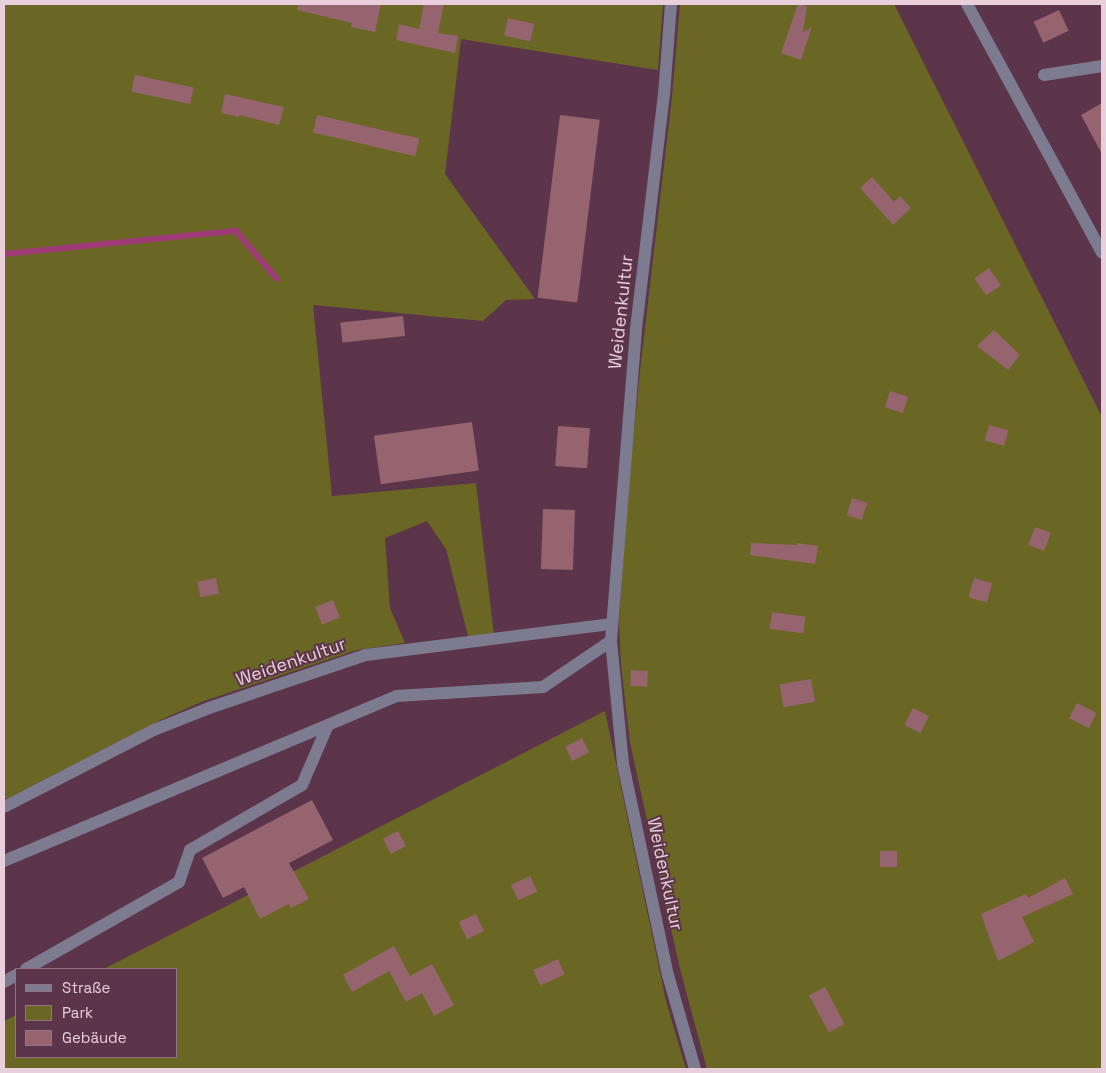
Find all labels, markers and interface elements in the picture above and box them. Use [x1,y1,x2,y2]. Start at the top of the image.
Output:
street label: Weidenkultur [604,254,638,370]
street label: Weidenkultur [233,633,349,691]
street label: Weidenkultur [642,815,688,933]
legend [15,968,178,1058]
text: Straße [62,978,110,997]
text: Park [62,1003,93,1022]
text: Gebäude [62,1028,127,1047]

